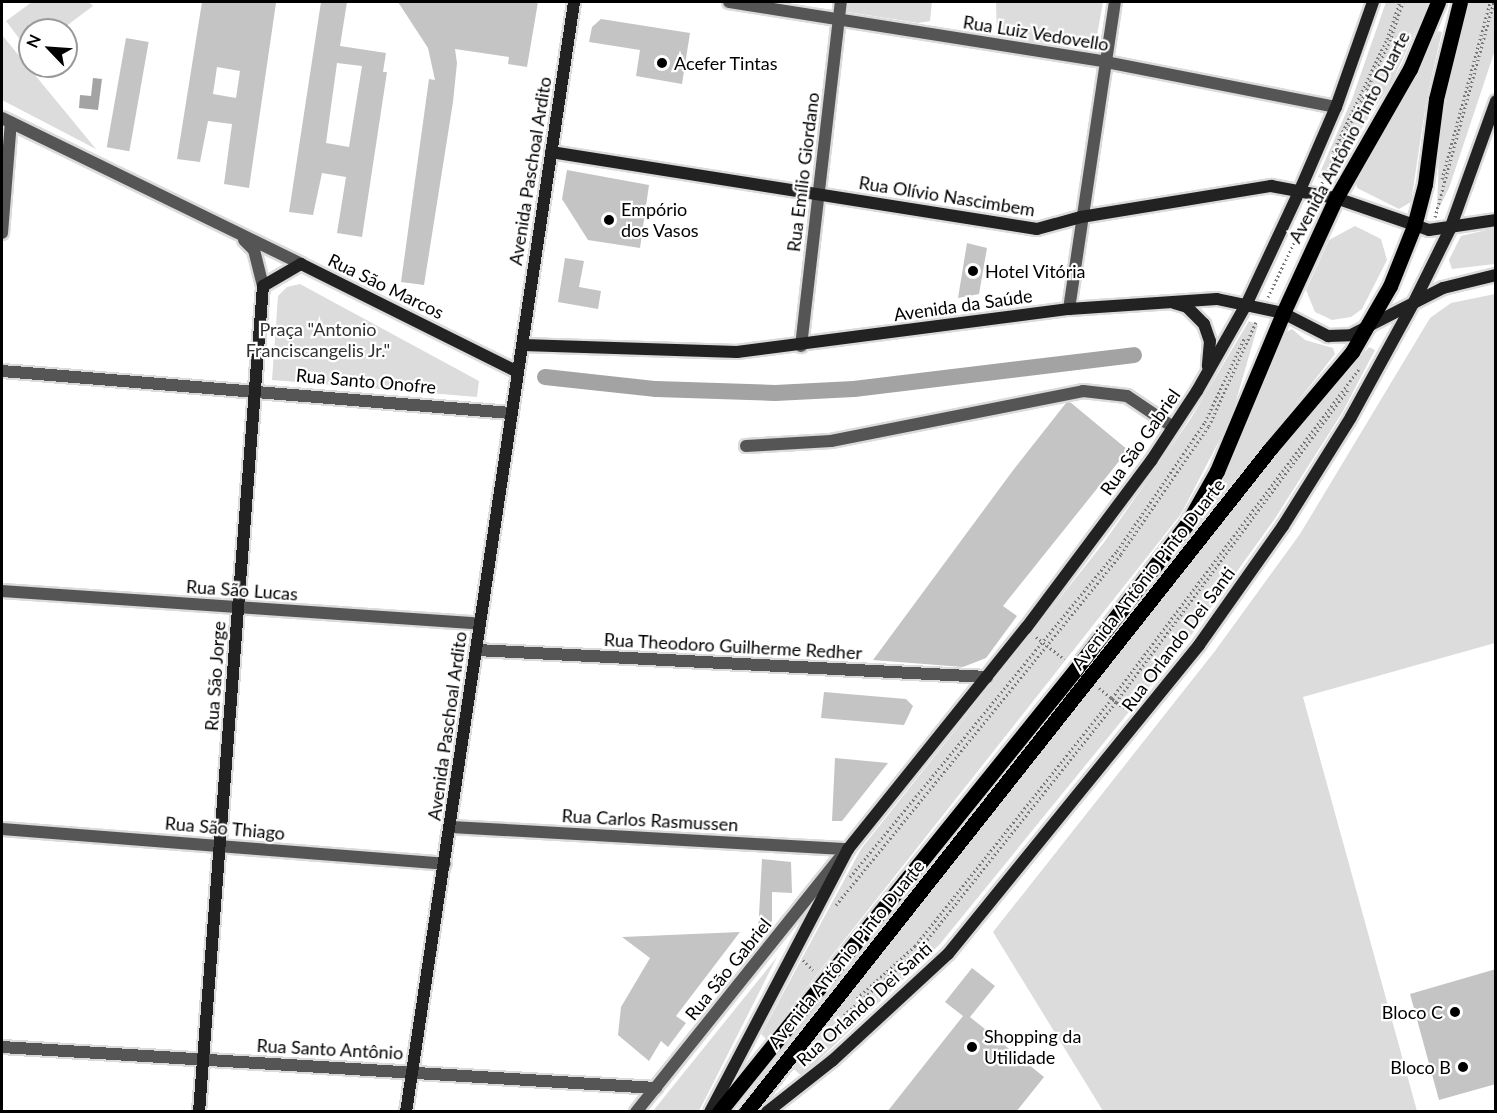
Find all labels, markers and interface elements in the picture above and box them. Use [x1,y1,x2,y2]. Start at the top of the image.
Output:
street label: Rua Luiz Vedovello [961,11,1111,55]
north arrow [18,18,78,78]
street label: Avenida Antônio Pinto Duarte [1284,27,1414,247]
text: N [22,31,44,51]
place label: Acefer Tintas [674,52,778,74]
marker: Acefer Tintas [655,56,669,70]
street label: Avenida Paschoal Ardito [504,75,556,267]
street label: Rua Emílio Giordano [782,91,824,253]
street label: Rua Olívio Nascimbem [857,171,1037,221]
place label: Empório dos Vasos [621,199,699,242]
marker: Empório dos Vasos [602,213,616,227]
street label: Rua São Marcos [325,249,447,323]
place label: Hotel Vitória [985,260,1086,282]
marker: Hotel Vitória [966,264,980,278]
street label: Avenida da Saúde [892,285,1034,325]
park label: Praça "Antonio Franciscangelis Jr." [245,319,391,362]
street label: Rua Santo Onofre [295,364,437,398]
street label: Rua São Gabriel [1095,385,1185,499]
street label: Avenida Antônio Pinto Duarte [1067,474,1229,674]
street label: Rua Orlando Dei Santi [1117,563,1239,715]
street label: Rua São Lucas [185,575,299,605]
street label: Rua São Jorge [200,620,230,732]
street label: Rua Theodoro Guilherme Redher [603,628,863,664]
street label: Avenida Paschoal Ardito [423,630,471,822]
street label: Rua Carlos Rasmussen [561,805,739,835]
street label: Rua São Thiago [164,812,286,844]
street label: Avenida Antônio Pinto Duarte [763,855,929,1053]
street label: Rua São Gabriel [680,914,776,1024]
street label: Rua Orlando Dei Santi [792,937,936,1071]
place label: Bloco C [1382,1001,1443,1023]
marker: Bloco C [1448,1005,1462,1019]
place label: Shopping da Utilidade [984,1026,1081,1068]
street label: Rua Santo Antônio [256,1034,404,1064]
marker: Shopping da Utilidade [965,1040,979,1054]
place label: Bloco B [1390,1056,1451,1078]
marker: Bloco B [1456,1060,1470,1074]

